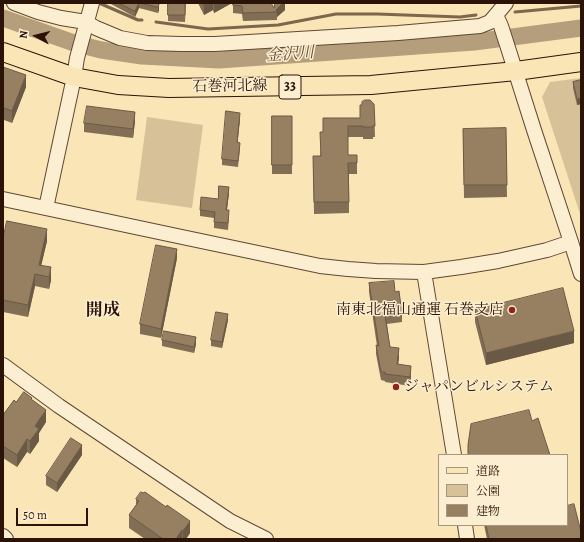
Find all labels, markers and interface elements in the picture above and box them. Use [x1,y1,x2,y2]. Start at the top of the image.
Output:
north arrow [16,16,56,56]
text: N [16,30,32,39]
water label: 金沢川 [265,44,315,66]
road number: 33 [279,75,301,99]
street label: 石巻河北線 [192,77,268,97]
district label: 開成 [86,301,120,321]
place label: 南東北福山通運 石巻支店 [336,301,504,319]
marker: 南東北福山通運 石巻支店 [507,305,517,315]
place label: ジャパンビルシステム [404,378,554,396]
marker: ジャパンビルシステム [391,382,401,392]
legend [438,454,568,526]
text: 道路 [476,463,500,479]
text: 公園 [476,483,500,499]
scale bar [18,500,90,526]
text: 建物 [476,503,500,519]
text: 50 m [23,507,47,523]

